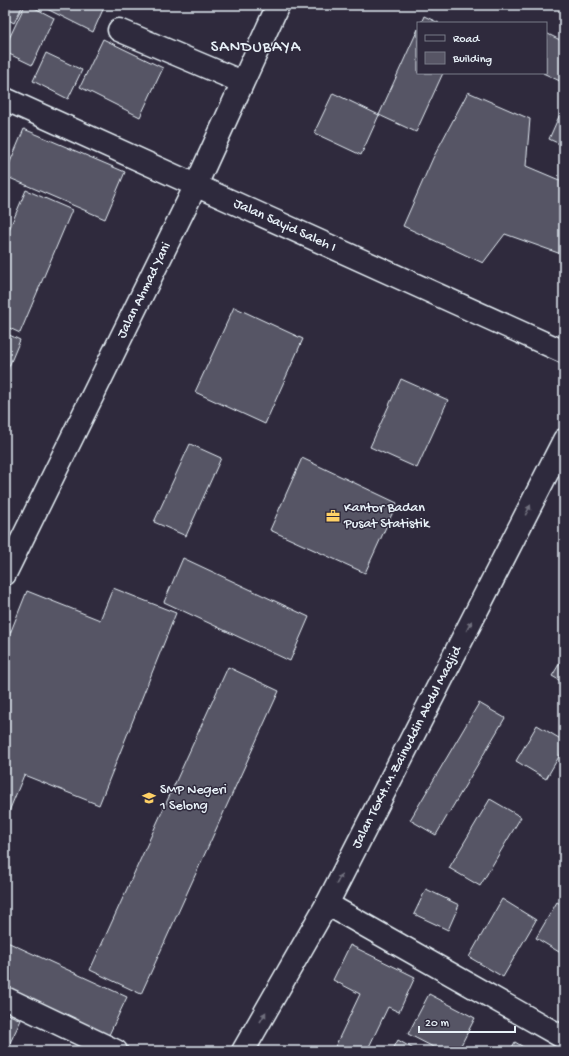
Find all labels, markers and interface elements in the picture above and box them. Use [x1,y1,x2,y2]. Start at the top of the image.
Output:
legend [417,22,547,74]
text: Road [453,33,480,47]
district label: SANDUBAYA [211,39,302,58]
text: Building [452,53,492,67]
street label: Jalan Sayid Saleh I [231,195,339,256]
street label: Jalan Ahmad Yani [113,239,175,341]
place label: Kantor Badan Pusat Statistik [343,500,431,533]
one-way arrow [525,505,531,516]
office icon: Kantor Badan Pusat Statistik [325,508,341,524]
one-way arrow [465,620,472,632]
street label: Jalan TGKH.M.Zainuddin Abdul Madjid [348,642,466,852]
place label: SMP Negeri 1 Selong [159,782,227,815]
school or university icon: SMP Negeri 1 Selong [141,790,157,806]
one-way arrow [336,873,343,885]
scale bar [419,1008,515,1034]
one-way arrow [259,1011,266,1023]
text: 20 m [425,1017,450,1031]

